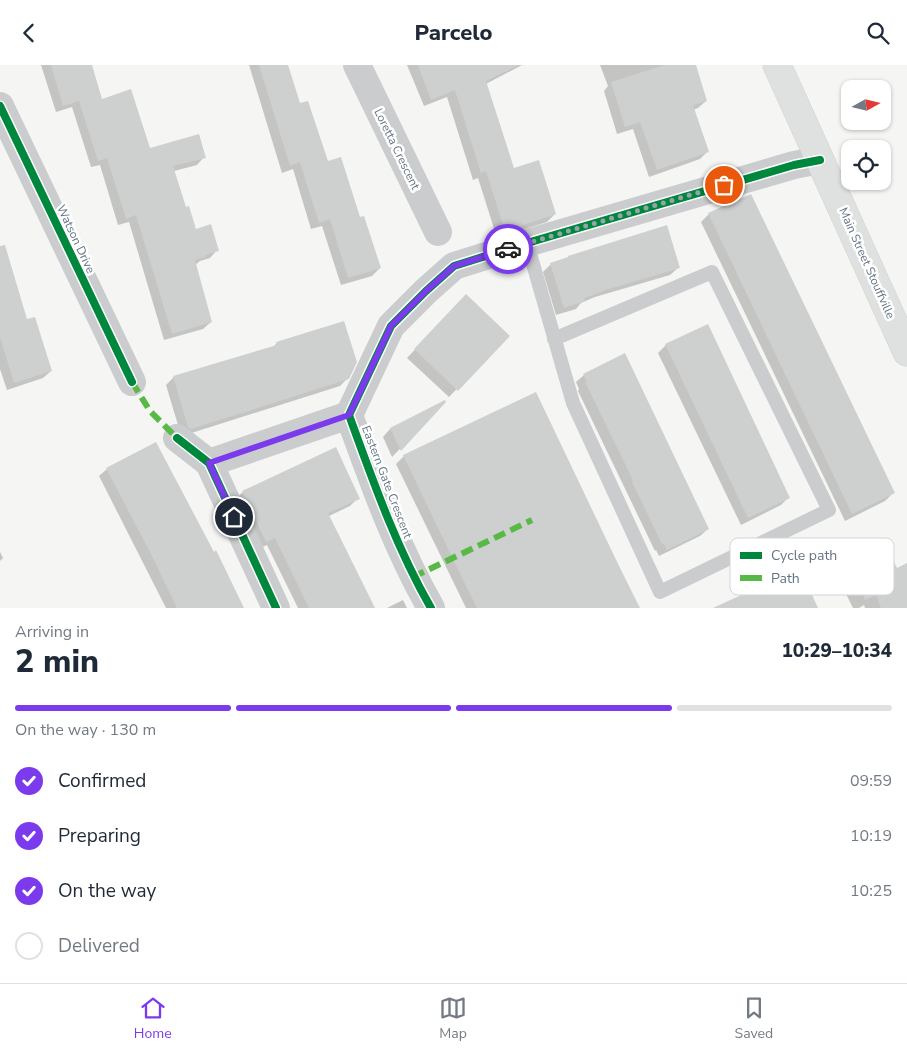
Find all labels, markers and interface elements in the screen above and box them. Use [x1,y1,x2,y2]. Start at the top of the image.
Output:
text: Parcelo [415,18,492,48]
icon: back [15,19,43,47]
icon: search [864,19,892,47]
north arrow [841,80,891,130]
map controls [841,80,891,190]
street label: Loretta Crescent [370,106,424,193]
button: locate [841,140,891,190]
pin [703,164,745,206]
icon: bag [710,171,738,199]
street label: Watson Drive [53,202,99,276]
street label: Main Street Stouffville [835,205,899,321]
courier [483,224,533,274]
icon: car [494,235,522,263]
street label: Eastern Gate Crescent [358,423,416,541]
pin [213,496,255,538]
icon: home [220,503,248,531]
legend [730,538,894,595]
text: Cycle path [771,546,837,565]
text: Path [771,569,800,588]
text: Arriving in [15,621,89,643]
text: 10:29–10:34 [781,638,892,664]
text: 2 min [15,640,99,683]
text: On the way · 130 m [15,719,156,741]
icon: check [15,767,43,795]
text: Confirmed [58,768,146,794]
text: 09:59 [850,770,892,792]
icon: check [15,822,43,850]
text: Preparing [58,823,141,849]
text: 10:19 [850,825,892,847]
icon: check [15,877,43,905]
text: On the way [58,878,156,904]
text: 10:25 [850,880,892,902]
text: Delivered [58,933,140,959]
tab: Home [134,994,172,1043]
tab: Map [439,994,467,1043]
tab: Saved [735,994,773,1043]

